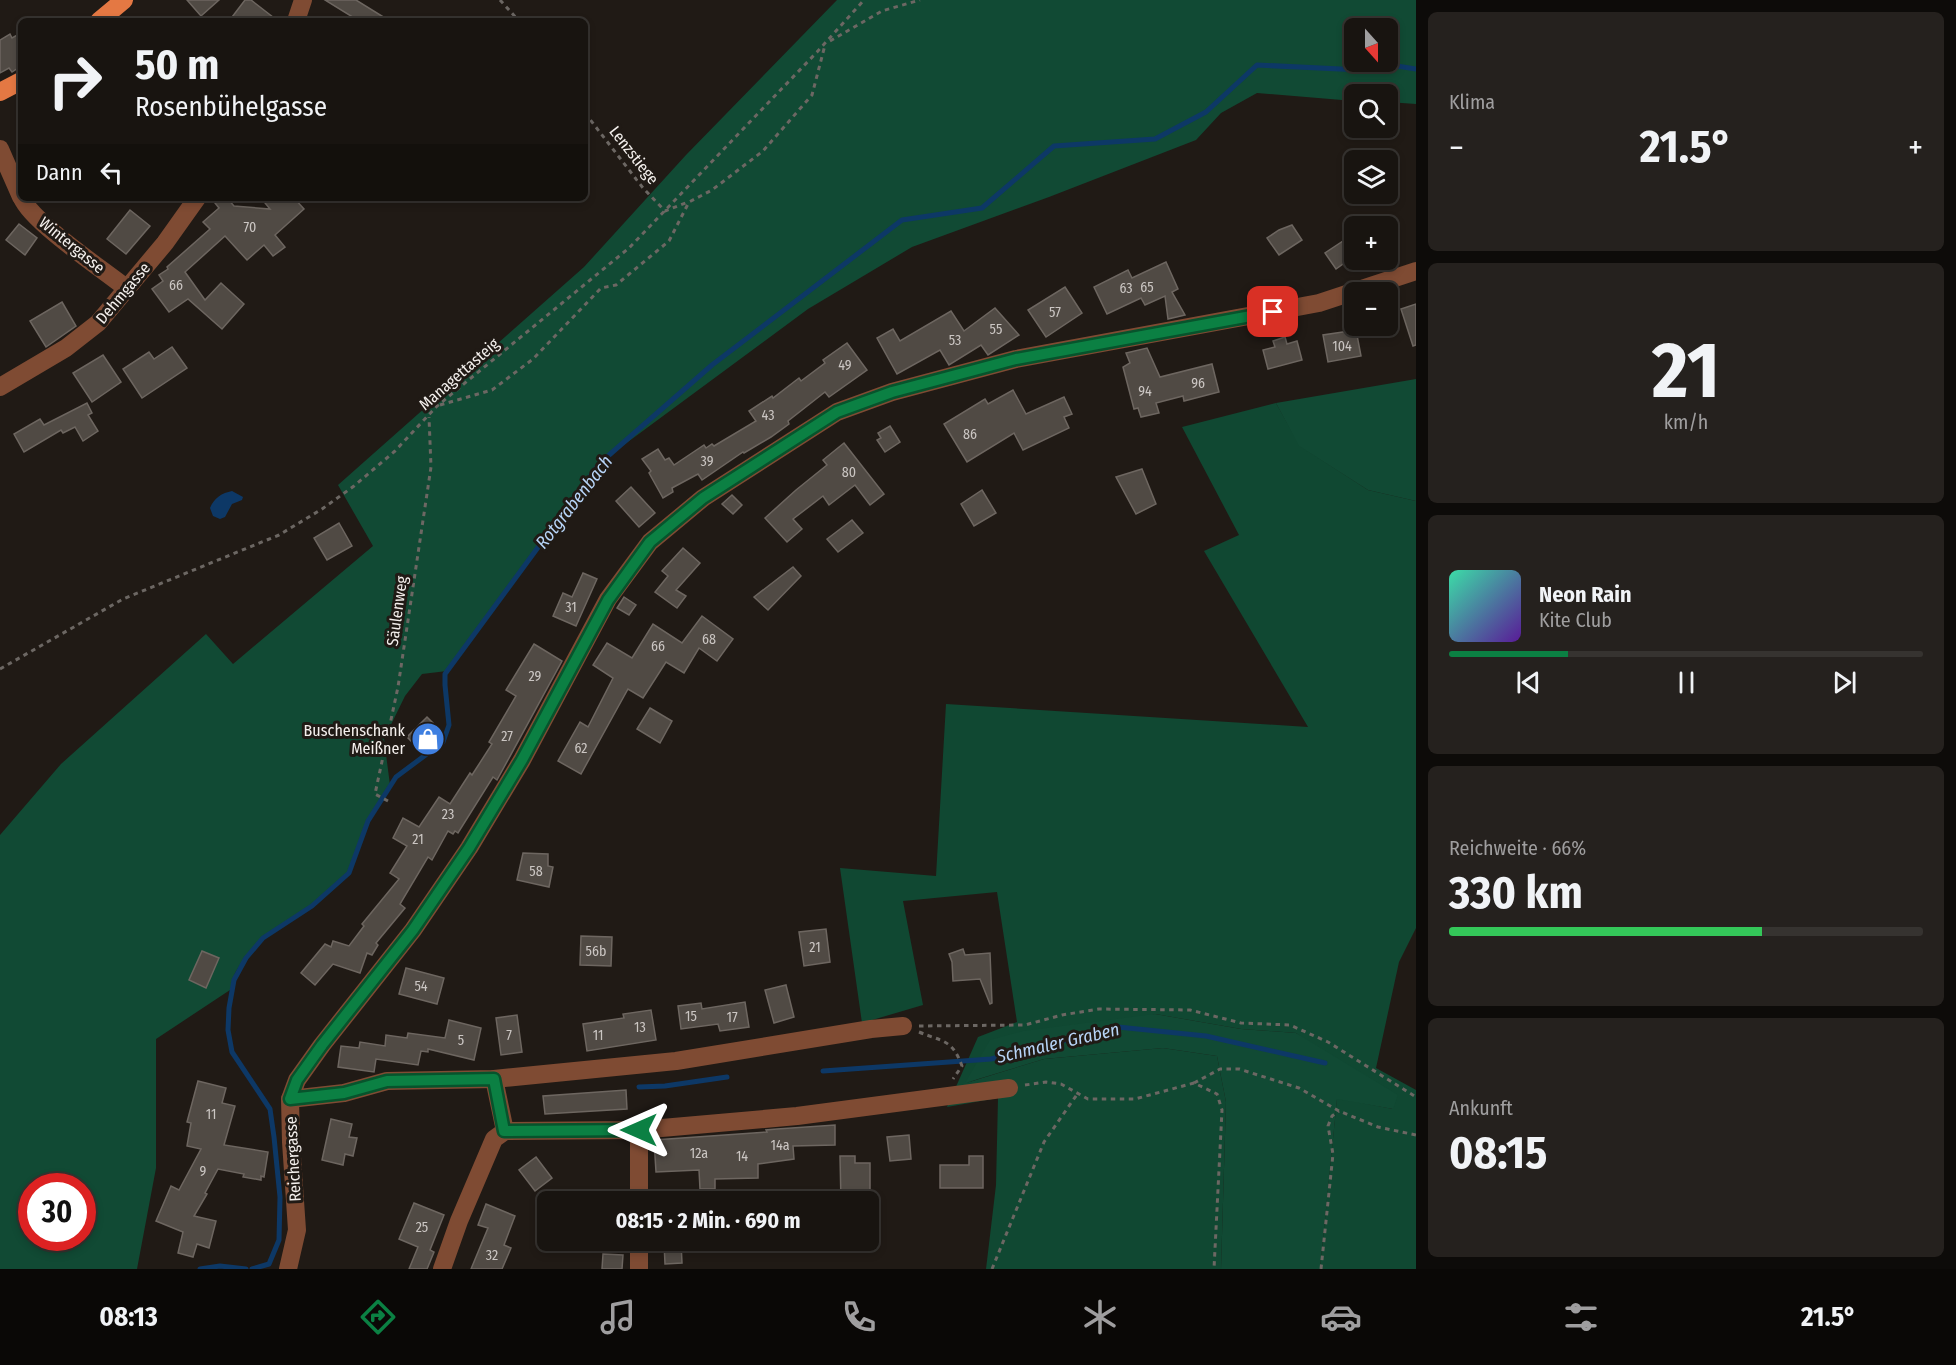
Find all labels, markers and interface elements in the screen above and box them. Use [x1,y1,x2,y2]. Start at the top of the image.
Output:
north arrow [1344,18,1398,72]
map controls [1344,18,1398,336]
text: 50 m [135,40,219,90]
icon: right [36,42,114,120]
button: search [1344,84,1398,138]
text: Klima [1449,90,1495,114]
text: Rosenbühelgasse [135,91,327,123]
text: 21.5° [1640,120,1732,174]
street label: Lenzstiege [605,122,663,188]
text: − [1449,128,1464,168]
text: + [1908,128,1923,168]
button: layers [1344,150,1398,204]
icon: left [95,156,128,189]
text: Dann [36,159,83,186]
street label: Wintergasse [35,213,109,277]
button: + [1344,216,1398,270]
house number: 70 [244,219,256,236]
street label: Dehmgasse [92,258,154,328]
house number: 66 [169,277,183,294]
house number: 65 [1140,279,1154,296]
house number: 63 [1119,280,1133,297]
button: − [1344,282,1398,336]
pin [1247,286,1298,337]
icon: arrive [1256,295,1289,328]
house number: 57 [1049,304,1061,321]
house number: 55 [990,321,1002,338]
text: 21 [1652,324,1720,418]
house number: 53 [949,332,961,349]
street label: Managettasteig [415,334,503,414]
house number: 104 [1332,338,1352,355]
house number: 49 [838,357,852,374]
house number: 96 [1191,375,1205,392]
house number: 94 [1138,383,1152,400]
house number: 43 [762,407,774,424]
text: km/h [1664,410,1708,434]
house number: 86 [963,426,977,443]
water label: Rotgrabenbach [531,451,617,553]
house number: 39 [701,453,714,470]
house number: 80 [842,464,856,481]
street label: Säulenweg [383,574,411,647]
text: Neon Rain [1539,581,1632,608]
house number: 31 [565,599,577,616]
text: Kite Club [1539,608,1612,632]
house number: 68 [702,631,716,648]
house number: 66 [651,638,665,655]
icon: previous [1512,666,1545,699]
icon: pause [1670,666,1703,699]
icon: next [1828,666,1861,699]
house number: 29 [529,668,542,685]
place label: Buschenschank Meißner [304,721,406,758]
shop icon: Buschenschank Meißner [410,721,446,757]
house number: 27 [501,728,513,745]
house number: 62 [575,740,588,757]
house number: 23 [442,806,454,823]
house number: 21 [412,831,424,848]
text: Reichweite · 66% [1449,836,1586,860]
house number: 58 [529,863,543,880]
text: 330 km [1449,866,1583,920]
house number: 21 [809,939,821,956]
house number: 56b [586,943,606,960]
house number: 54 [414,978,428,995]
house number: 15 [685,1008,697,1025]
house number: 17 [726,1009,738,1026]
water label: Schmaler Graben [994,1018,1122,1068]
house number: 13 [634,1019,646,1036]
house number: 7 [506,1027,512,1044]
house number: 11 [593,1027,603,1044]
house number: 5 [458,1032,464,1049]
text: Ankunft [1449,1096,1513,1120]
position arrow [607,1098,671,1162]
house number: 11 [206,1106,216,1123]
street label: Reichergasse [281,1116,305,1202]
text: 08:15 [1449,1126,1547,1180]
house number: 14a [770,1137,790,1154]
house number: 12a [690,1145,708,1162]
house number: 14 [736,1148,748,1165]
house number: 9 [200,1163,207,1180]
speed limit sign: 30 [18,1173,96,1251]
text: 08:15 · 2 Min. · 690 m [615,1207,801,1234]
house number: 25 [416,1219,428,1236]
house number: 32 [486,1247,498,1264]
icon: directions [357,1296,399,1338]
icon: music [597,1296,639,1338]
icon: phone [838,1296,880,1338]
icon: climate [1079,1296,1121,1338]
icon: car [1320,1296,1362,1338]
icon: filters [1560,1296,1602,1338]
text: 08:13 [99,1301,158,1333]
text: 21.5° [1801,1301,1857,1333]

